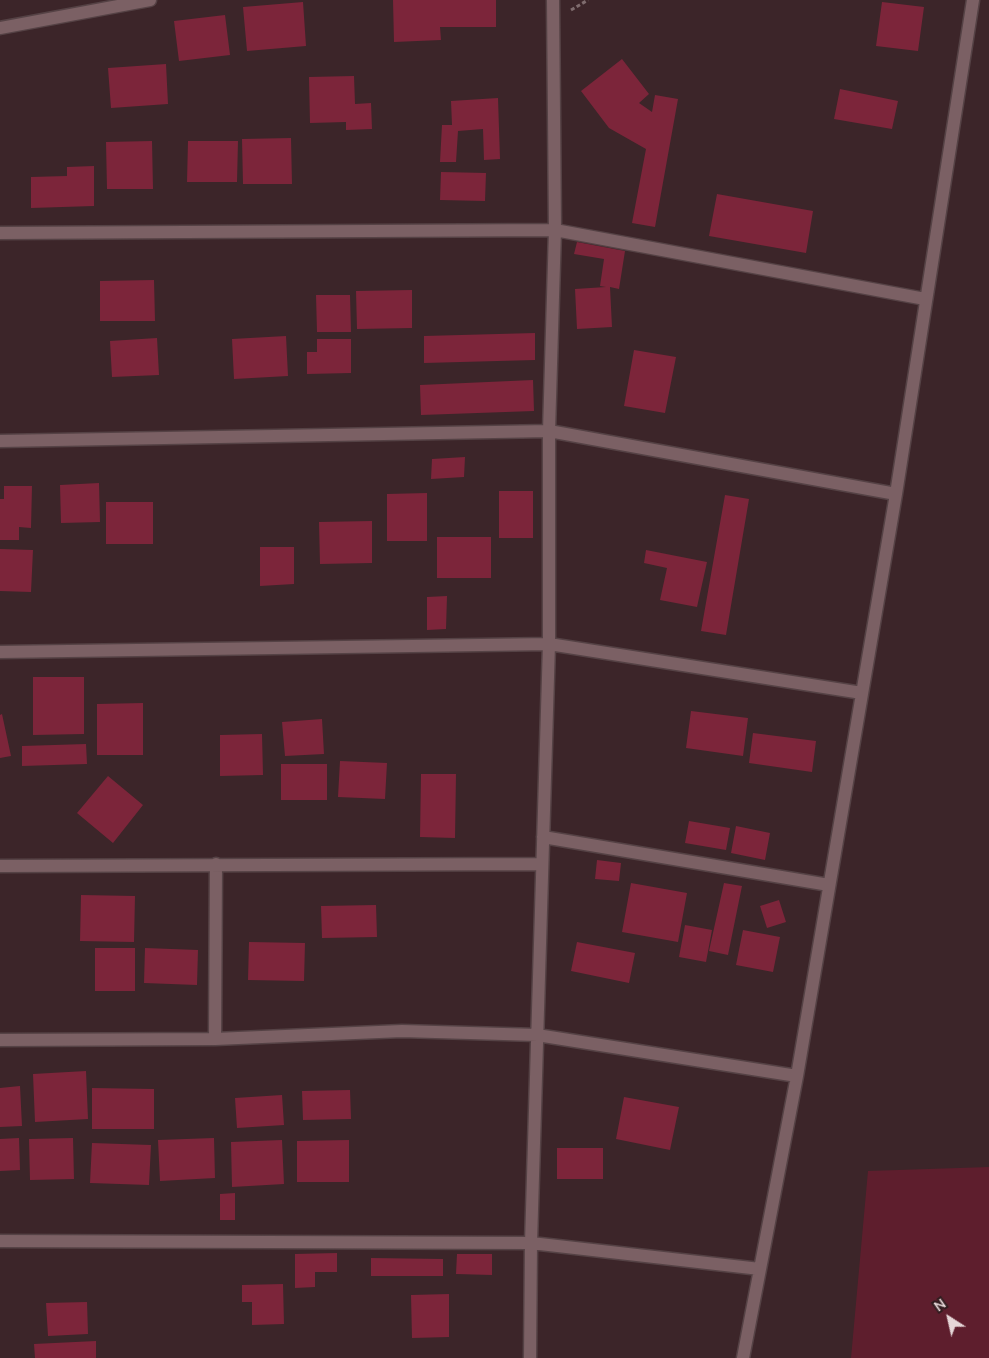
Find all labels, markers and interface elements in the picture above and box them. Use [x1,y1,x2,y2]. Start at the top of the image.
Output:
north arrow [924,1293,974,1343]
text: N [930,1295,950,1316]

